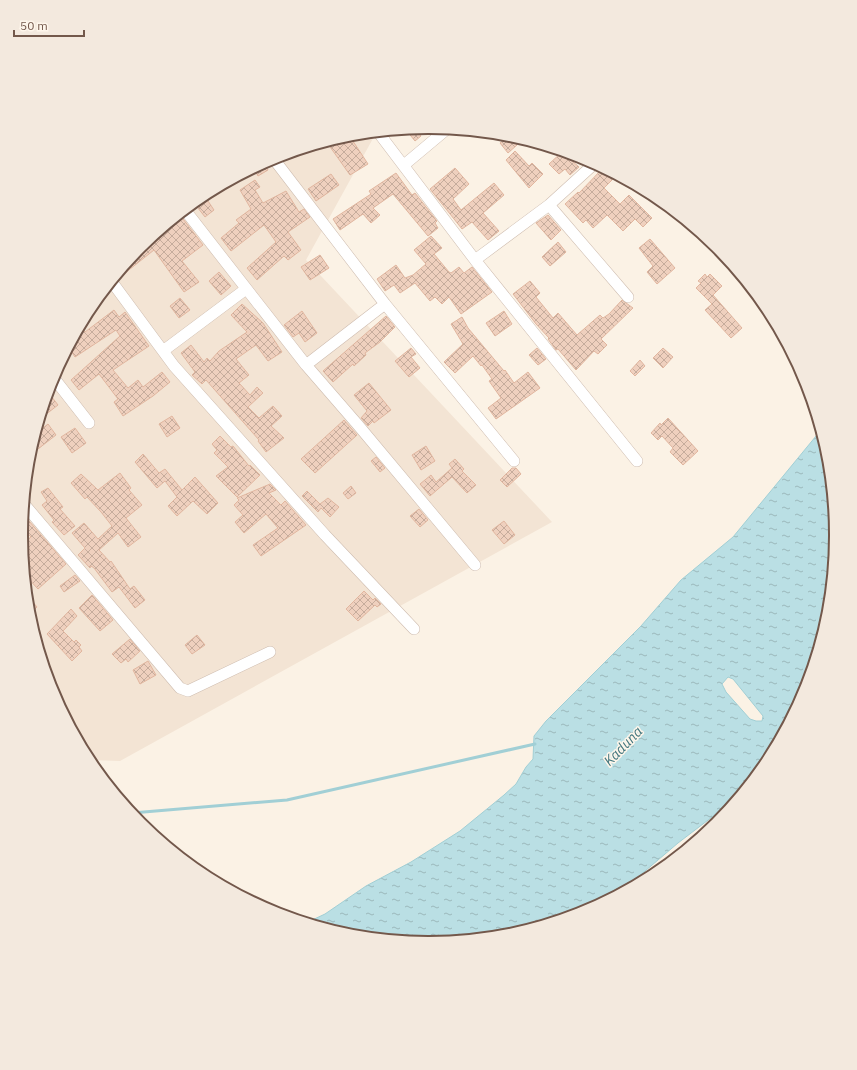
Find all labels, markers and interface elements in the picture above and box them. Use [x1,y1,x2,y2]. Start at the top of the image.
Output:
scale bar [14,12,84,38]
text: 50 m [20,18,48,33]
water label: Kaduna [600,722,646,770]

